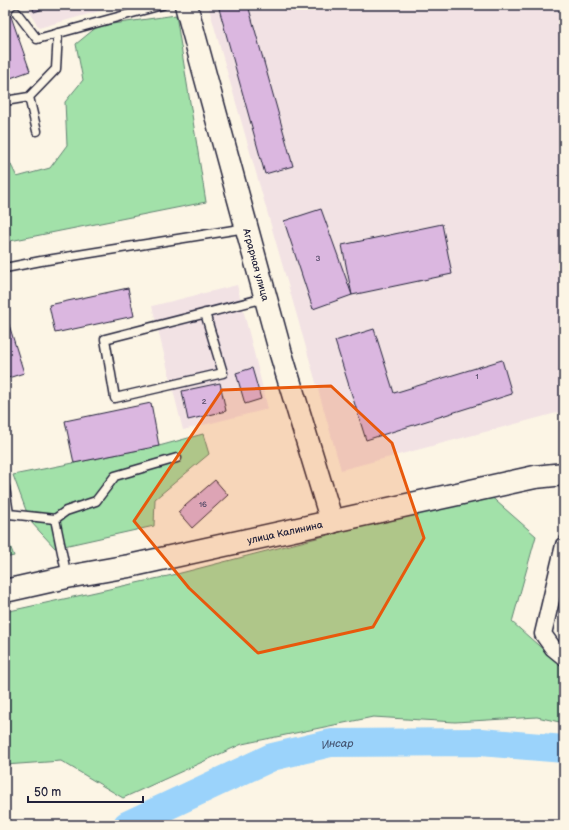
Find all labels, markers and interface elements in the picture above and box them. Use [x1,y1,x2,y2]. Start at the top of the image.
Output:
street label: Аграрная улица [240,226,271,303]
house number: 3 [316,254,321,263]
house number: 1 [475,372,479,381]
house number: 2 [202,397,207,406]
house number: 16 [199,500,207,509]
street label: улица Калинина [246,519,324,547]
water label: Инсар [320,737,354,752]
scale bar [28,778,143,804]
text: 50 m [34,785,61,800]

